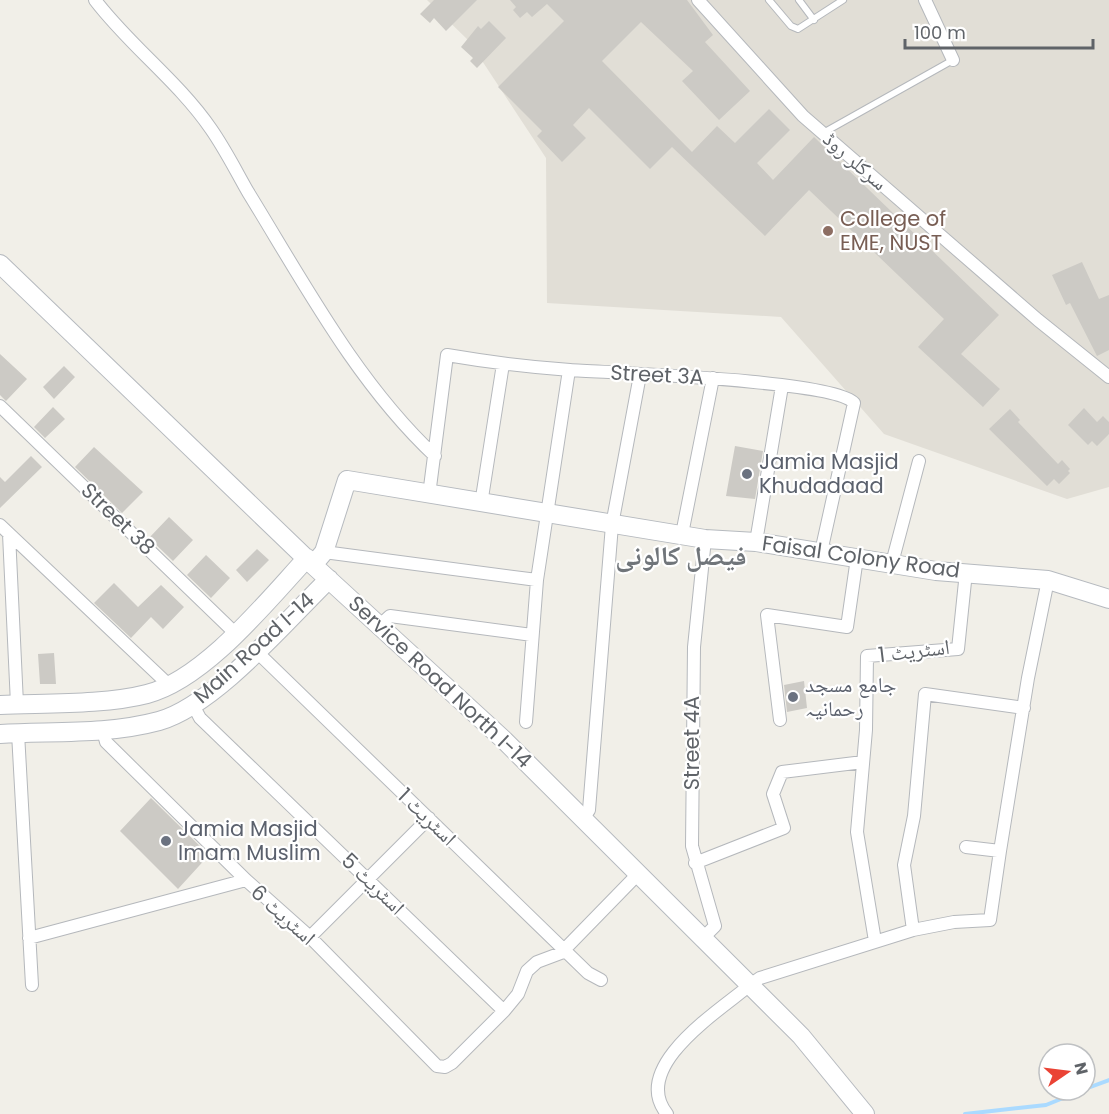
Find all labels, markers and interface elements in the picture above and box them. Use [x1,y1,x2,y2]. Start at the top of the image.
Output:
scale bar [905,12,1092,50]
text: 100 m [914,20,966,45]
street label: سرکلر روڈ [817,124,894,197]
place label: College of EME, NUST [840,204,946,257]
marker: College of EME, NUST [821,224,835,238]
street label: Street 3A [610,358,705,391]
place label: Jamia Masjid Khudadaad [759,447,899,500]
marker: Jamia Masjid Khudadaad [740,467,754,481]
street label: Street 38 [75,476,162,561]
street label: Faisal Colony Road [760,528,962,585]
district label: فیصل کالونی [615,537,747,574]
street label: Main Road I-14 [187,586,320,710]
street label: Service Road North I-14 [342,589,538,774]
street label: اسٹریٹ 1 [877,632,951,669]
place label: جامع مسجد رحمانیہ [805,670,896,723]
marker: جامع مسجد رحمانیہ [786,690,800,704]
street label: Street 4A [677,696,706,790]
street label: اسٹریٹ 1 [392,781,463,852]
place label: Jamia Masjid Imam Muslim [178,814,321,867]
marker: Jamia Masjid Imam Muslim [159,834,173,848]
street label: اسٹریٹ 5 [335,846,411,921]
street label: اسٹریٹ 6 [245,878,322,952]
north arrow [1037,1042,1097,1102]
text: N [1068,1060,1094,1077]

